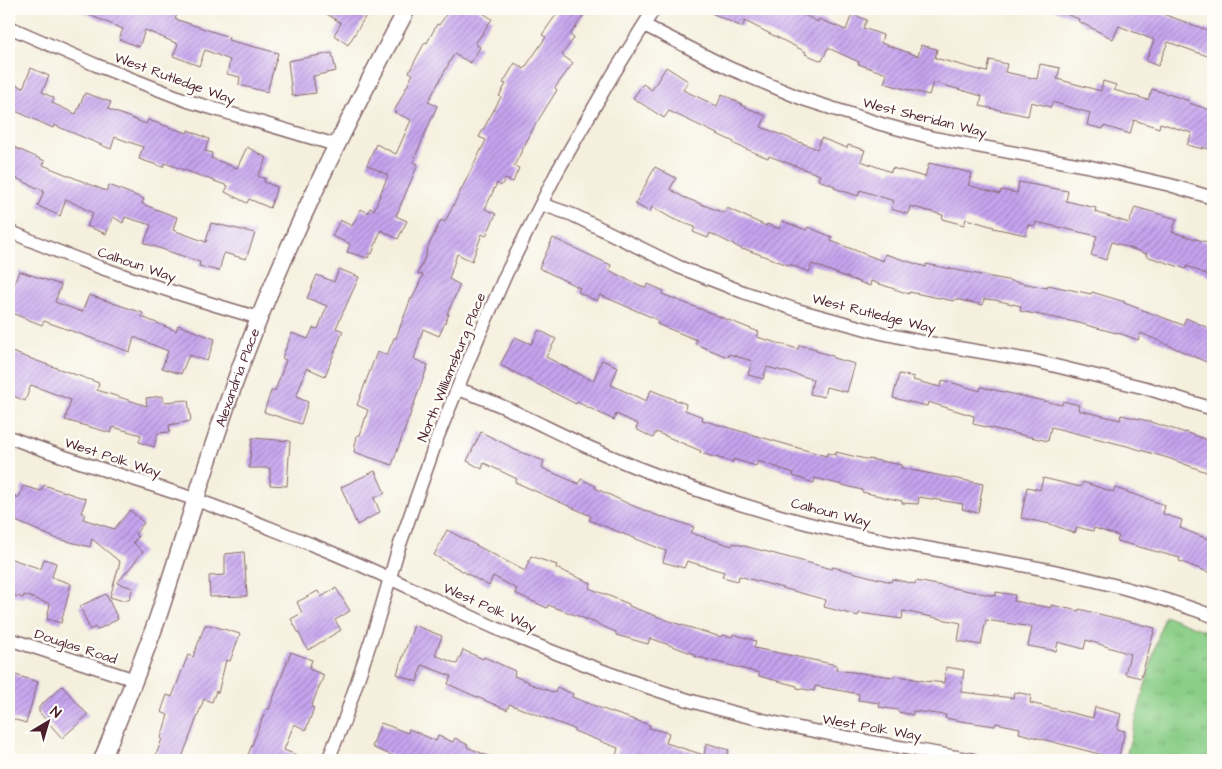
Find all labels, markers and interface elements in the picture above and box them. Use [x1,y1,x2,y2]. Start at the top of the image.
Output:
street label: West Rutledge Way [112,48,238,110]
street label: West Sheridan Way [861,93,989,143]
street label: Calhoun Way [95,242,179,288]
street label: North Williamsburg Place [413,289,491,445]
street label: West Rutledge Way [810,289,938,339]
street label: Alexandria Place [211,325,265,430]
street label: West Polk Way [62,433,164,483]
street label: Calhoun Way [789,493,873,533]
street label: West Polk Way [440,578,540,638]
street label: Douglas Road [32,624,119,670]
north arrow [22,696,72,746]
text: N [46,702,65,723]
street label: West Polk Way [821,709,923,747]

